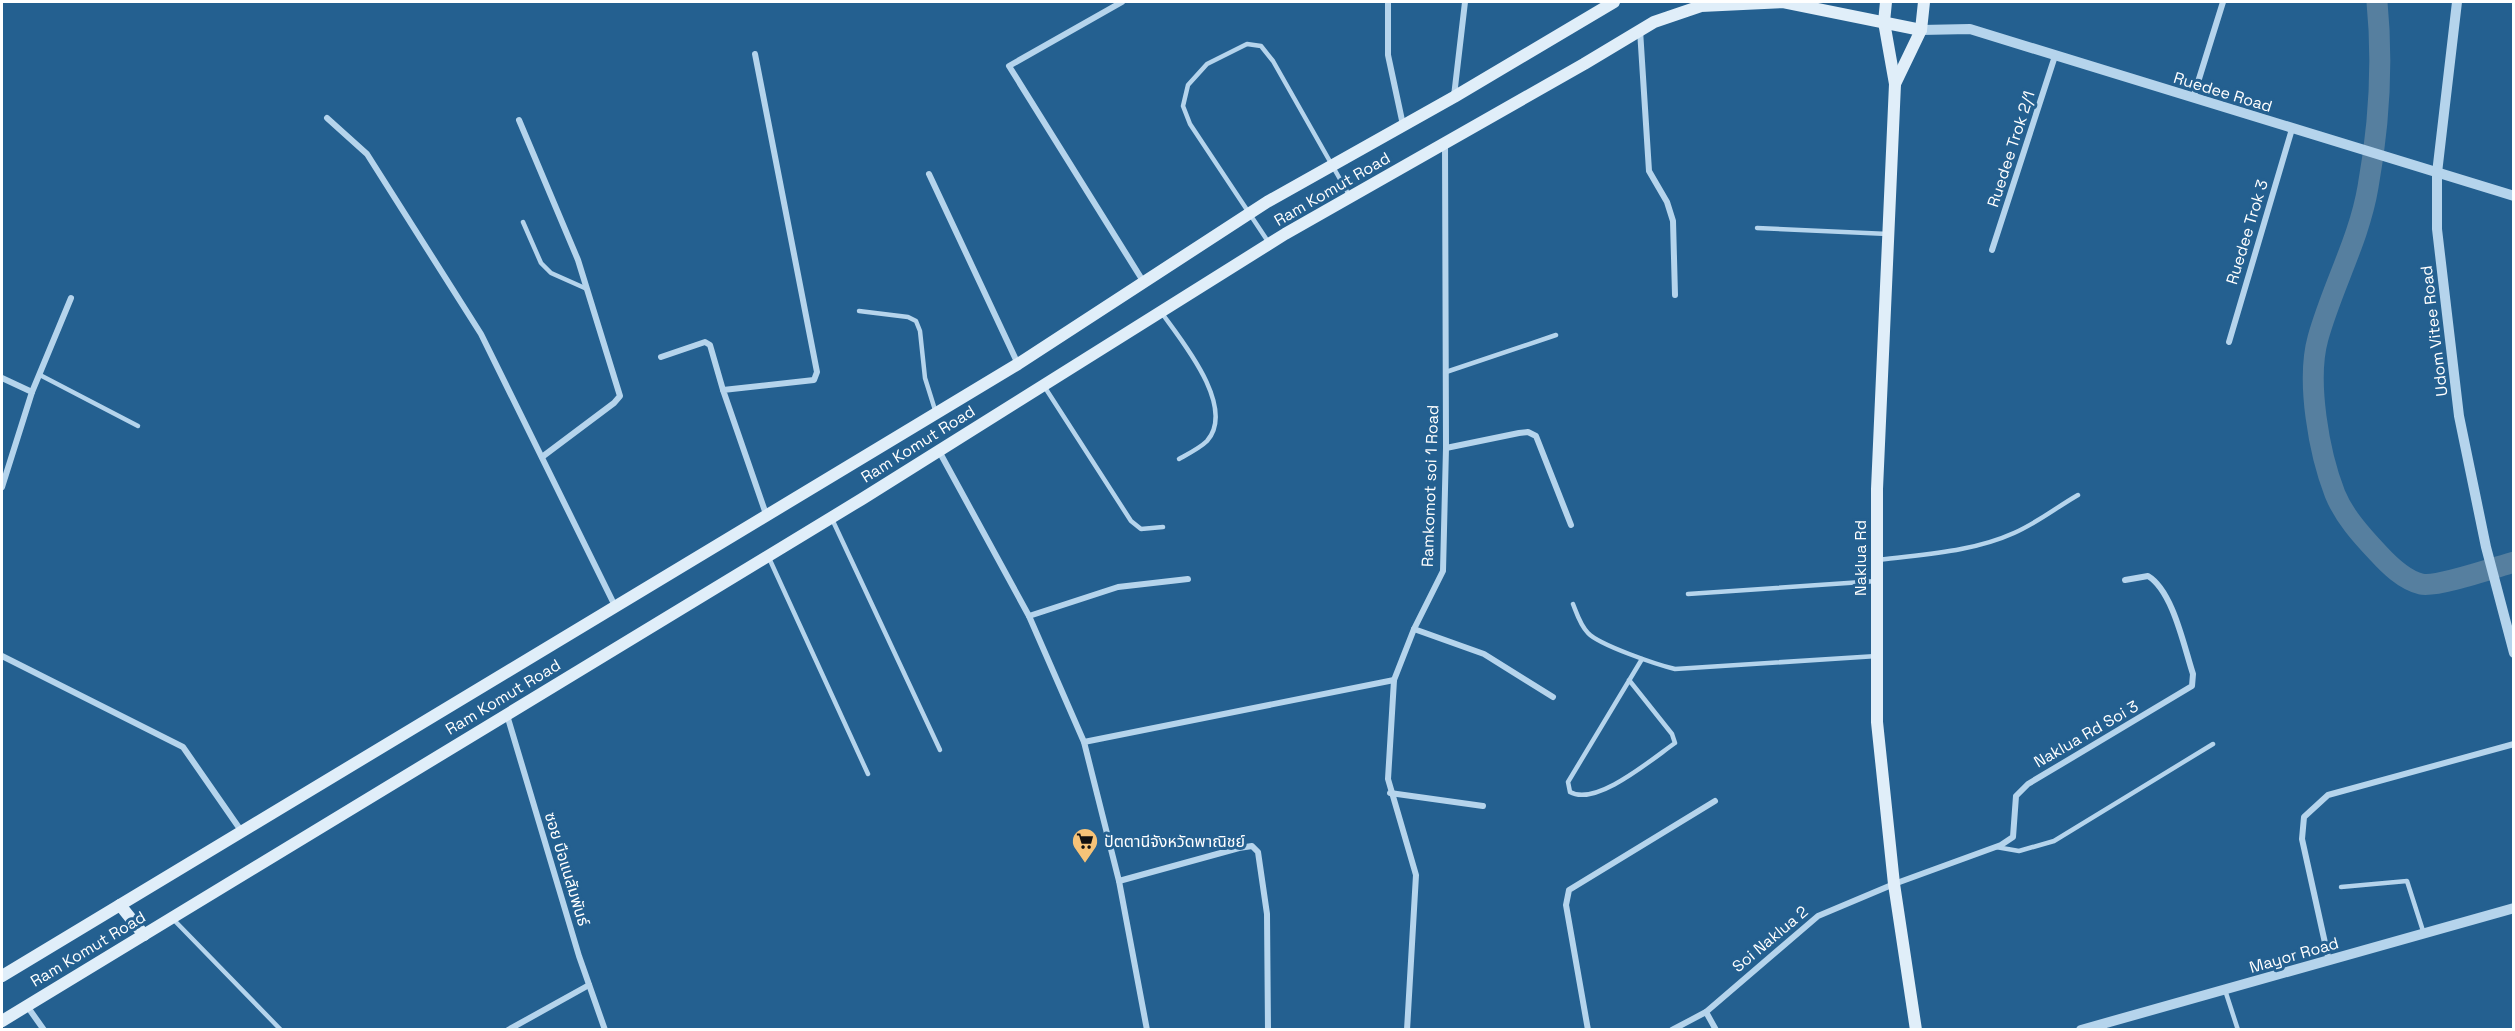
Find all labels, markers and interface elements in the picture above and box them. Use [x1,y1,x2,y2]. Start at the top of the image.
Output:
street label: Ruedee Road [2171,67,2275,117]
street label: Ruedee Trok 2/1 [1982,88,2040,210]
street label: Ram Komut Road [1270,147,1394,231]
street label: Ruedee Trok 3 [2221,177,2273,287]
street label: Udom Vitee Road [2416,264,2452,398]
street label: Ram Komut Road [857,400,979,488]
street label: Ramkomot soi 1 Road [1417,404,1443,568]
street label: Naklua Rd [1850,520,1871,596]
street label: Ram Komut Road [442,654,564,740]
street label: Naklua Rd Soi 3 [2030,696,2142,772]
street label: ซอย บือแนสัมพันธ์ [540,810,594,929]
supermarket icon: ปัตตานีจังหวัดพาณิชย์ [1070,826,1100,864]
place label: ปัตตานีจังหวัดพาณิชย์ [1104,831,1245,852]
street label: Soi Naklua 2 [1728,901,1812,977]
street label: Ram Komut Road [27,906,149,992]
street label: Mayor Road [2247,932,2341,978]

